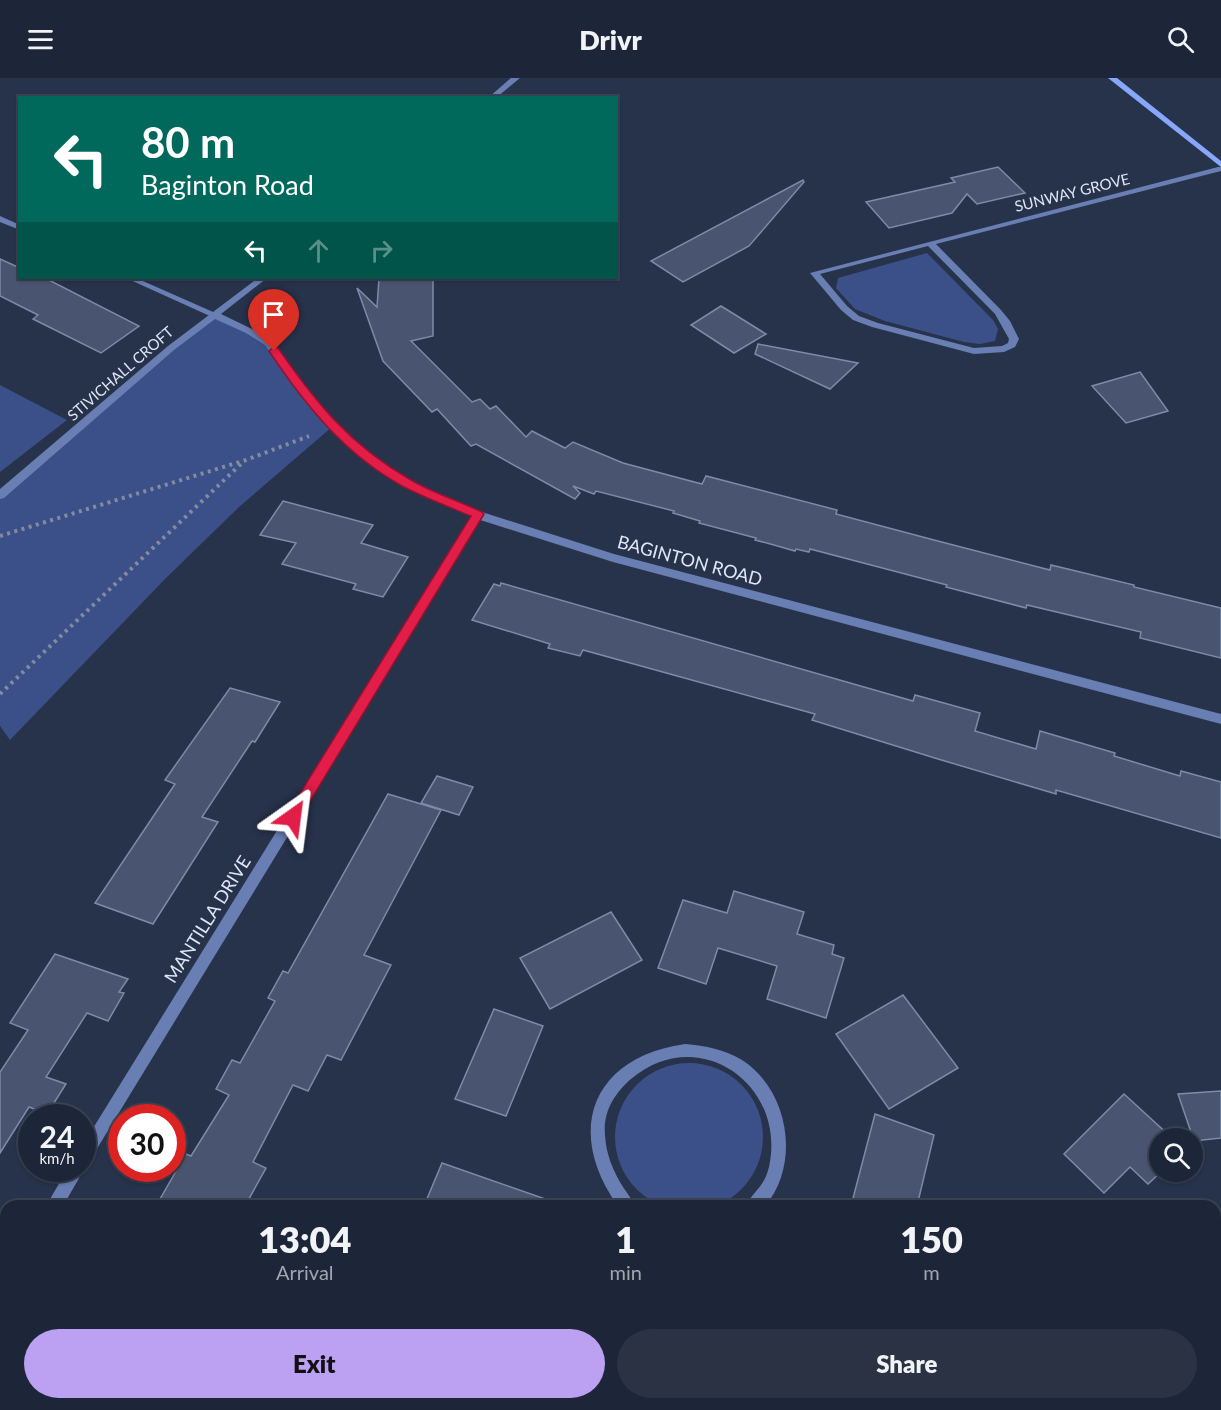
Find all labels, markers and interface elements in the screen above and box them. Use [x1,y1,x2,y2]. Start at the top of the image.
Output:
icon: menu [24,23,57,56]
text: Drivr [579,23,642,56]
icon: search [1164,23,1197,56]
text: 80 m [141,117,235,167]
icon: left [42,120,120,198]
text: Baginton Road [141,168,314,201]
street label: SUNWAY GROVE [1013,169,1131,215]
icon: left [239,234,272,267]
icon: ahead [302,234,335,267]
icon: right [365,234,398,267]
pin [248,289,299,351]
icon: arrive [257,298,290,331]
street label: STIVICHALL CROFT [63,322,177,424]
street label: BAGINTON ROAD [615,530,765,590]
position arrow [261,785,325,849]
street label: MANTILLA DRIVE [159,851,255,987]
speed limit sign: 30 [108,1104,186,1182]
text: 24 [40,1118,74,1154]
map controls [1149,1128,1203,1182]
button: search [1149,1128,1203,1182]
text: km/h [39,1149,75,1167]
text: 13:04 [258,1217,351,1261]
text: 1 [615,1217,636,1261]
text: 150 [900,1217,963,1261]
text: Arrival [276,1260,334,1284]
text: min [610,1260,642,1284]
text: m [923,1260,940,1284]
button: Exit [24,1329,605,1398]
button: Share [617,1329,1197,1398]

